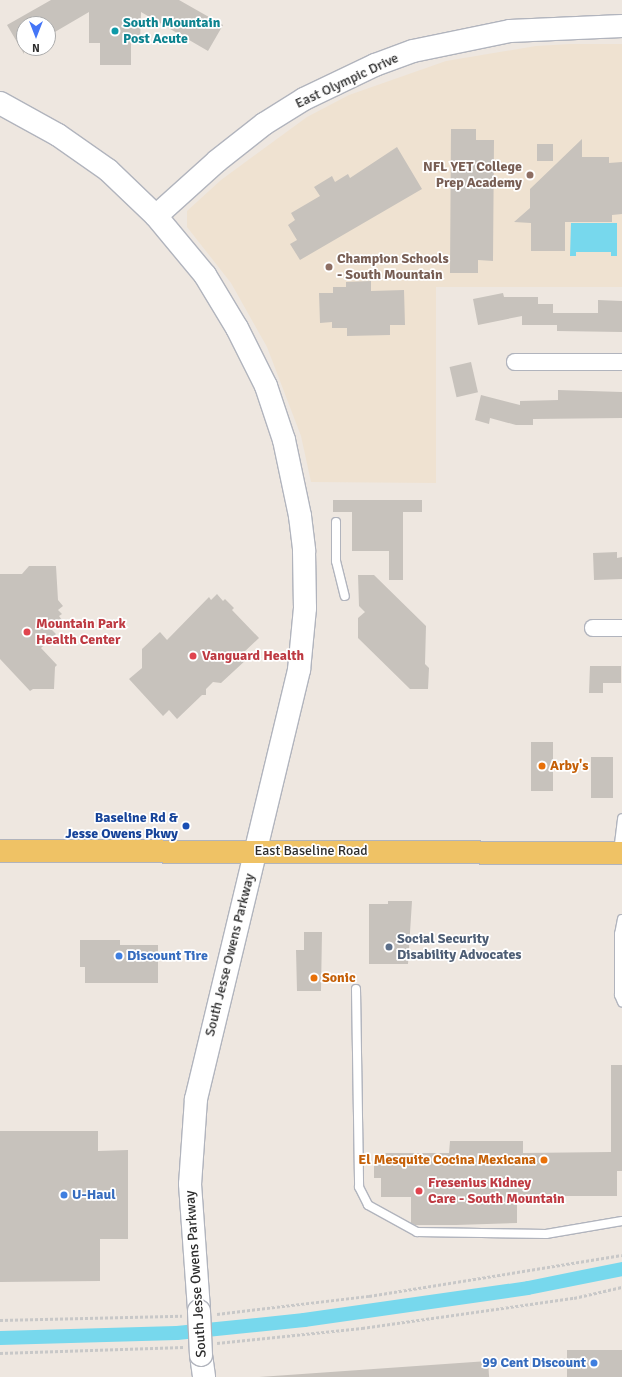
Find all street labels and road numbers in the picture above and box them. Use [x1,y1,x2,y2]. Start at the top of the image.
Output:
street label: East Olympic Drive [293,50,401,112]
street label: East Baseline Road [254,843,368,859]
street label: South Jesse Owens Parkway [202,872,258,1038]
street label: South Jesse Owens Parkway [182,1190,210,1358]

